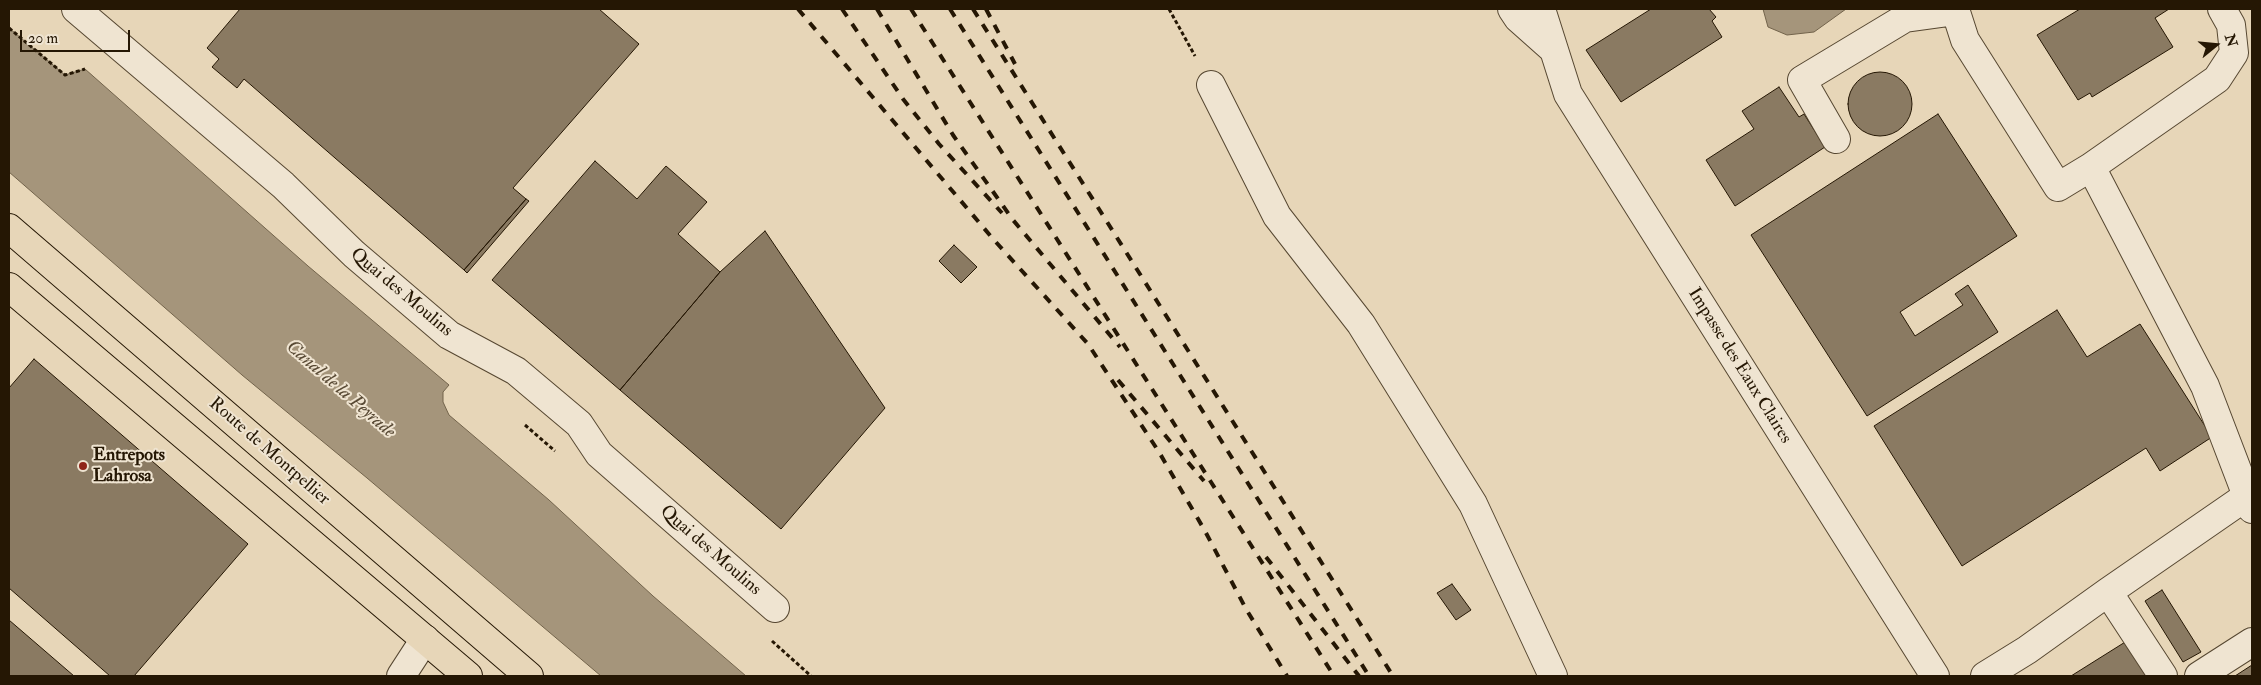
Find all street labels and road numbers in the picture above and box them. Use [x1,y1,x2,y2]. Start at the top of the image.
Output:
street label: Quai des Moulins [346,244,456,342]
street label: Impasse des Eaux Claires [1682,284,1796,448]
street label: Route de Montpellier [204,394,334,510]
street label: Quai des Moulins [655,501,765,601]

